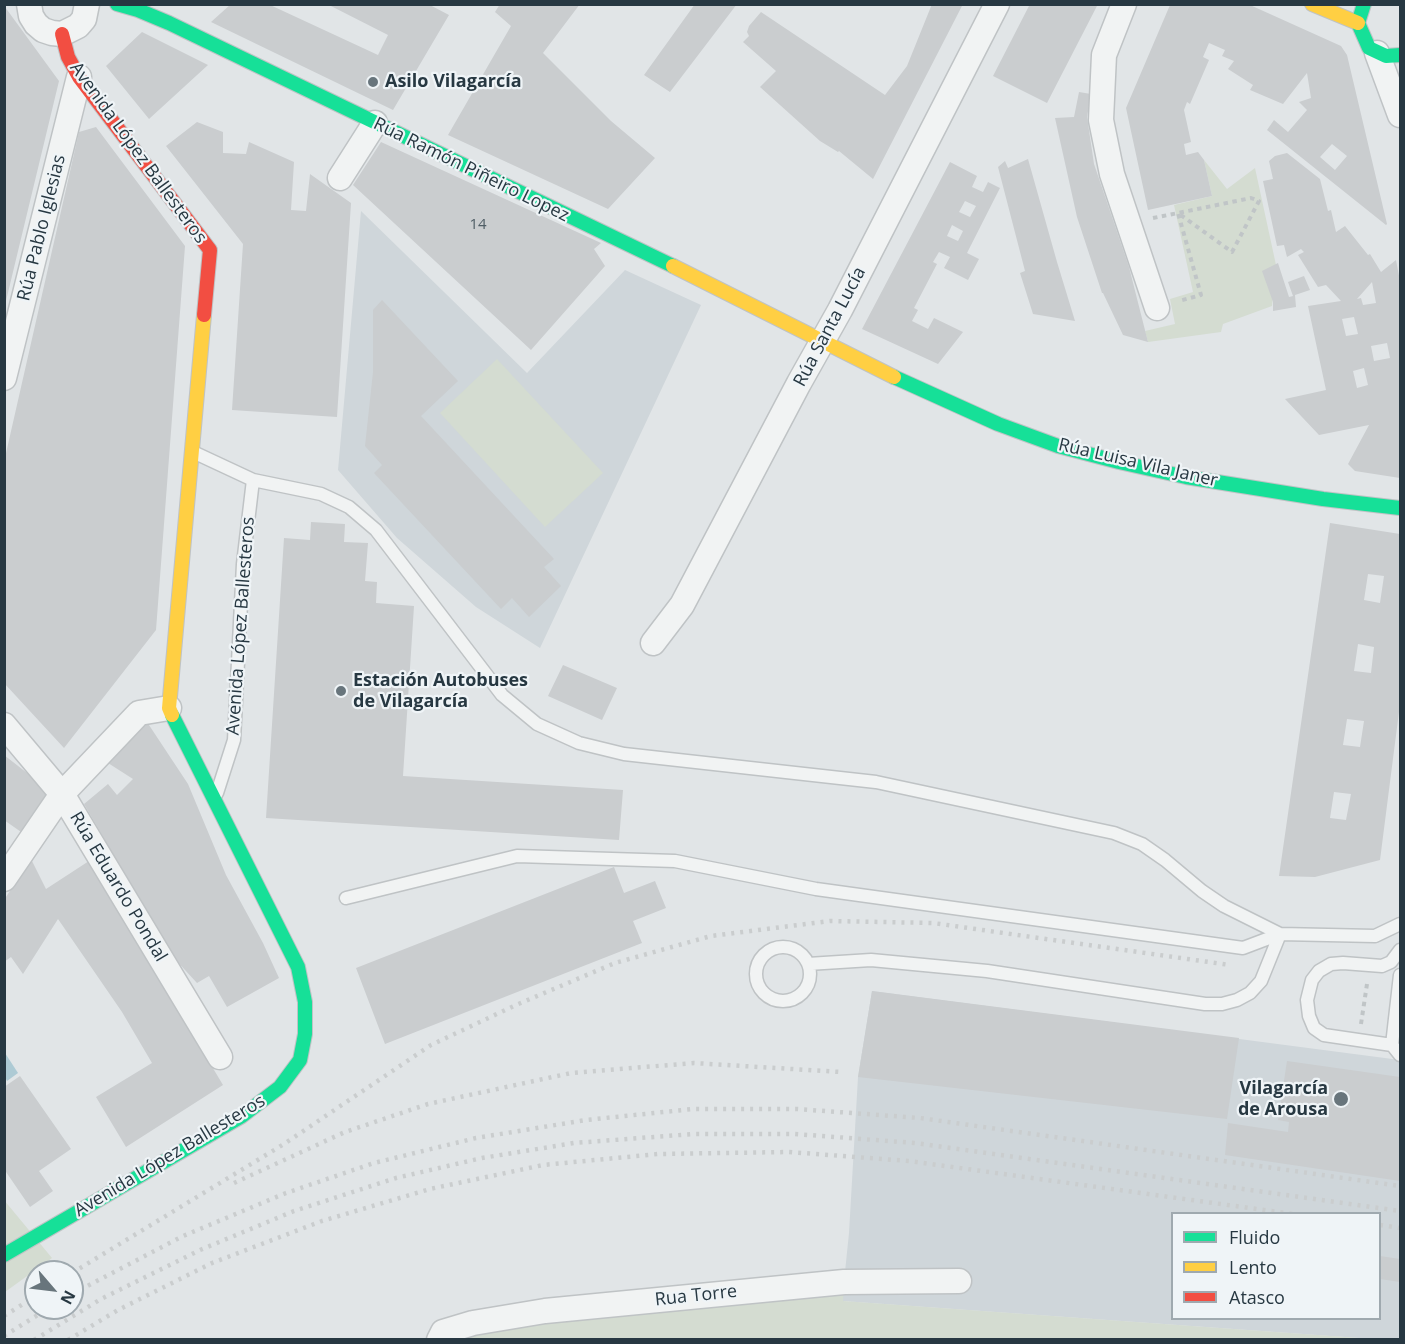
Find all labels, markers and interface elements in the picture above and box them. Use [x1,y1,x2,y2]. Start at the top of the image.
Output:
street label: Avenida López Ballesteros [65,58,211,248]
place label: Asilo Vilagarcía [385,71,522,93]
marker: Asilo Vilagarcía [366,75,380,89]
street label: Rúa Ramón Piñeiro Lopez [370,113,572,227]
street label: Rúa Pablo Iglesias [13,153,71,303]
house number: 14 [469,216,487,234]
street label: Rúa Santa Lucía [789,263,871,391]
street label: Rúa Luisa Vila Janer [1056,434,1220,492]
street label: Avenida López Ballesteros [223,516,259,736]
place label: Estación Autobuses de Vilagarcía [353,670,528,712]
marker: Estación Autobuses de Vilagarcía [334,684,348,698]
street label: Rúa Eduardo Pondal [65,808,171,966]
place label: Vilagarcía de Arousa [1238,1078,1328,1120]
street label: Avenida López Ballesteros [71,1090,269,1222]
marker: Vilagarcía de Arousa [1332,1090,1350,1108]
legend [1171,1212,1381,1320]
text: Fluido [1229,1225,1280,1249]
text: Lento [1229,1255,1277,1279]
north arrow [24,1260,84,1320]
street label: Rua Torre [654,1281,738,1311]
text: Atasco [1229,1285,1285,1309]
text: N [55,1287,81,1308]

